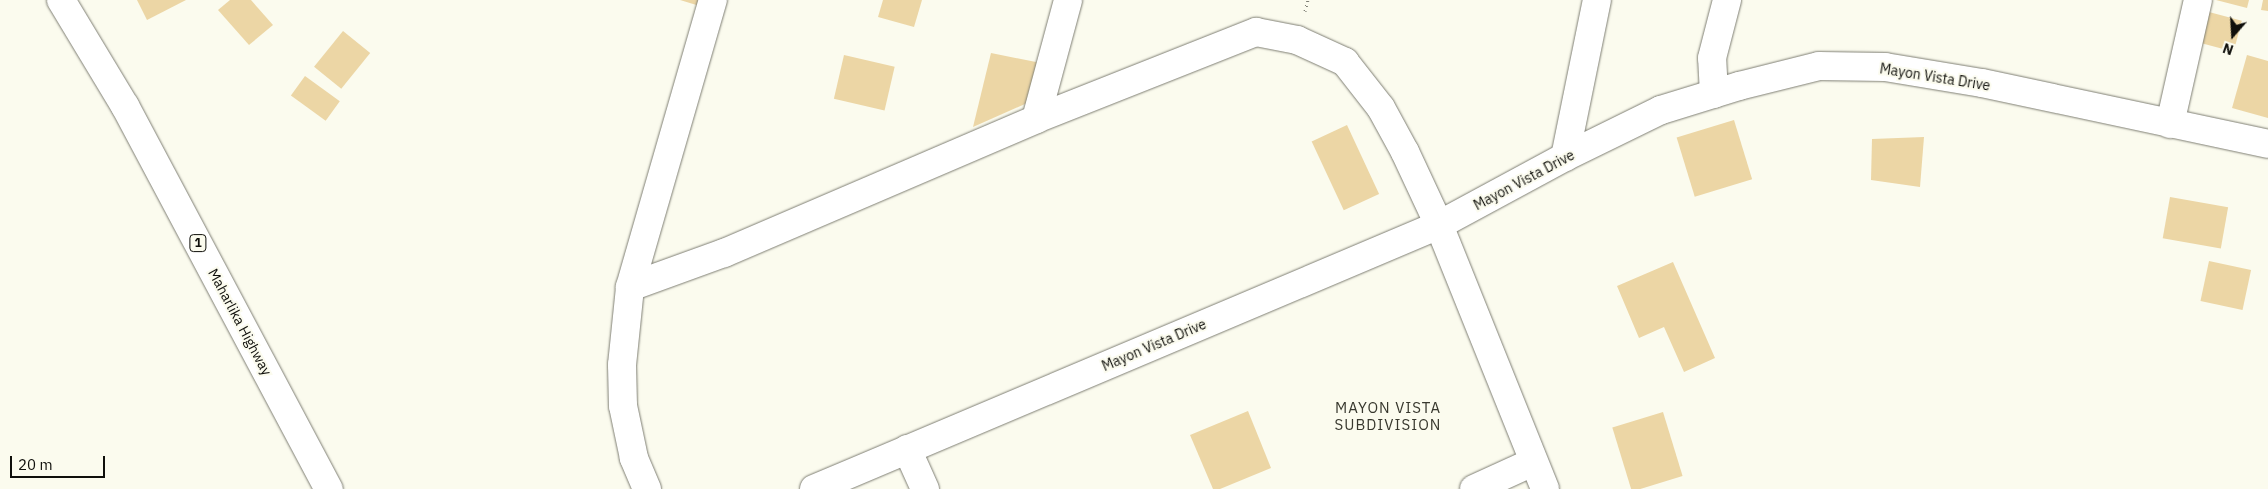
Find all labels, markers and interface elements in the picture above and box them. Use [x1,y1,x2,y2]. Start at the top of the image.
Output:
north arrow [2208,10,2258,60]
text: N [2220,39,2236,59]
street label: Mayon Vista Drive [1879,60,1991,94]
street label: Mayon Vista Drive [1471,146,1577,214]
road number: 1 [189,234,207,252]
street label: Maharlika Highway [205,266,275,378]
street label: Mayon Vista Drive [1099,315,1209,375]
district label: MAYON VISTA SUBDIVISION [1333,398,1443,433]
scale bar [12,446,108,478]
text: 20 m [18,455,53,474]

